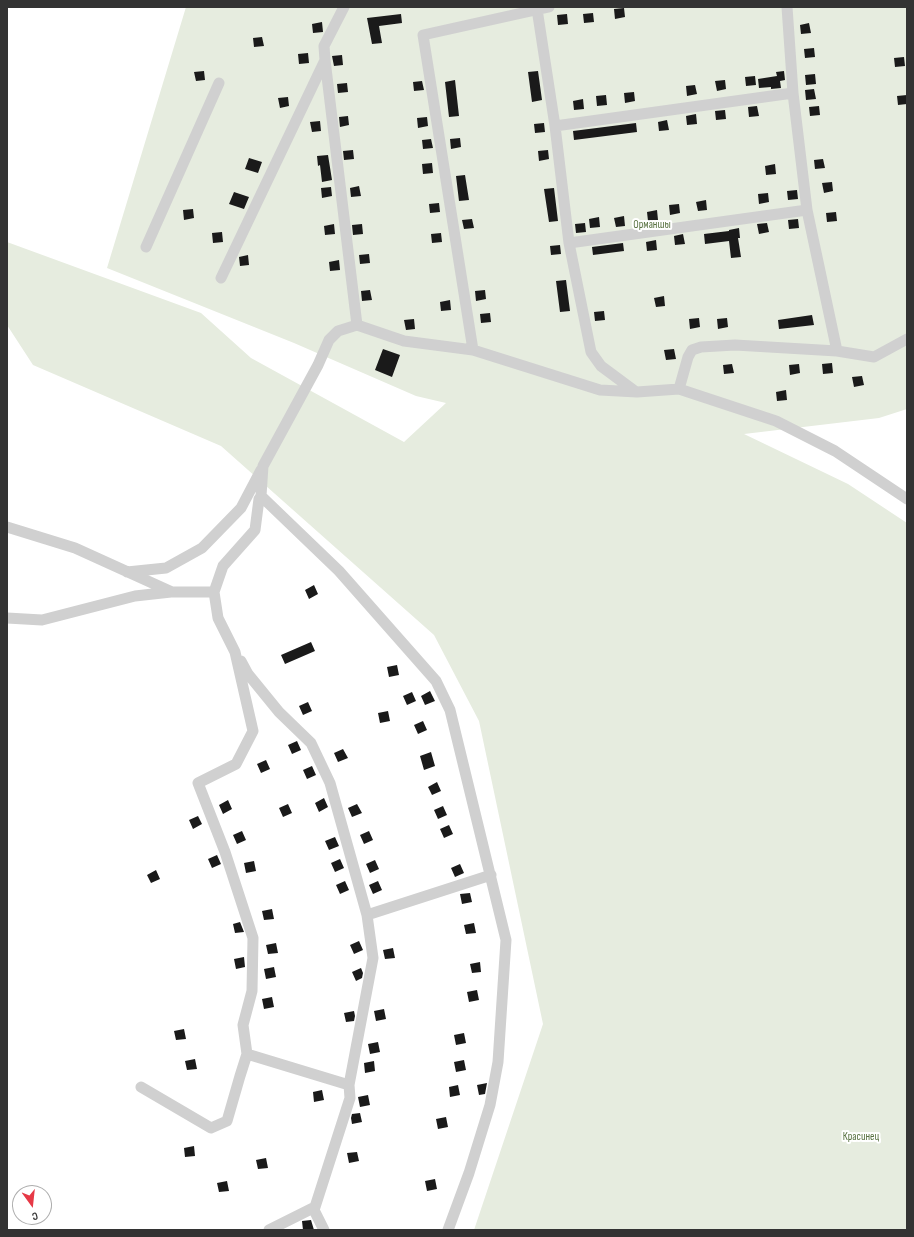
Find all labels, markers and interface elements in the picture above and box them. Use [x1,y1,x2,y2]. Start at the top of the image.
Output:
park label: Орманшы [633,218,671,232]
park label: Красинец [843,1130,879,1144]
north arrow [12,1185,52,1225]
text: С [31,1209,39,1223]

